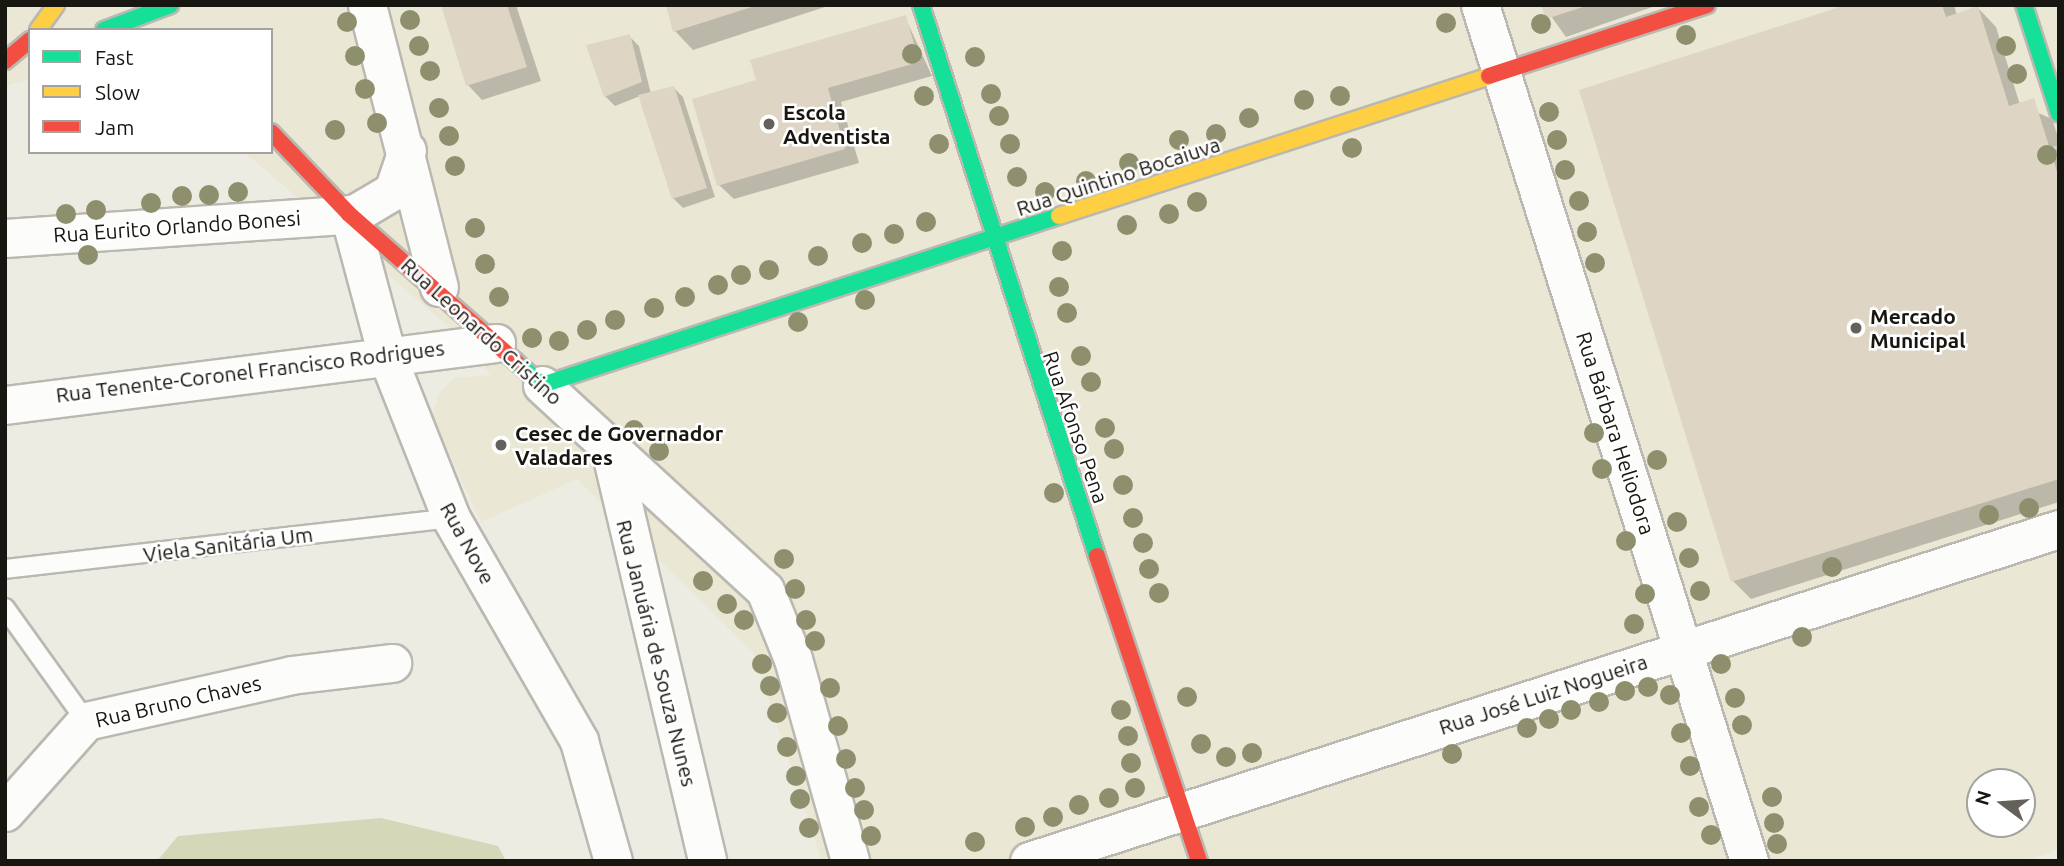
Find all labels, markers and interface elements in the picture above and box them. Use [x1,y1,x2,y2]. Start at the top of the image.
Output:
legend [28,28,273,154]
text: Fast [95,45,133,69]
text: Slow [95,80,140,104]
place label: Escola Adventista [783,99,890,149]
text: Jam [95,115,134,139]
marker: Escola Adventista [761,116,777,132]
street label: Rua Quintino Bocaiuva [1013,131,1223,221]
street label: Rua Eurito Orlando Bonesi [52,205,302,247]
street label: Rua Leonardo Cristino [396,252,568,410]
place label: Mercado Municipal [1870,303,1966,353]
marker: Mercado Municipal [1848,320,1864,336]
street label: Rua Bárbara Heliodora [1571,328,1661,538]
street label: Rua Tenente-Coronel Francisco Rodrigues [54,335,446,407]
street label: Rua Afonso Pena [1038,348,1114,506]
place label: Cesec de Governador Valadares [515,420,723,470]
marker: Cesec de Governador Valadares [493,437,509,453]
street label: Rua Nove [435,498,501,588]
street label: Rua Januária de Souza Nunes [612,517,702,789]
street label: Viela Sanitária Um [142,521,314,567]
street label: Rua José Luiz Nogueira [1436,648,1650,740]
street label: Rua Bruno Chaves [93,670,263,732]
north arrow [1966,768,2036,838]
text: N [1970,788,1995,808]

